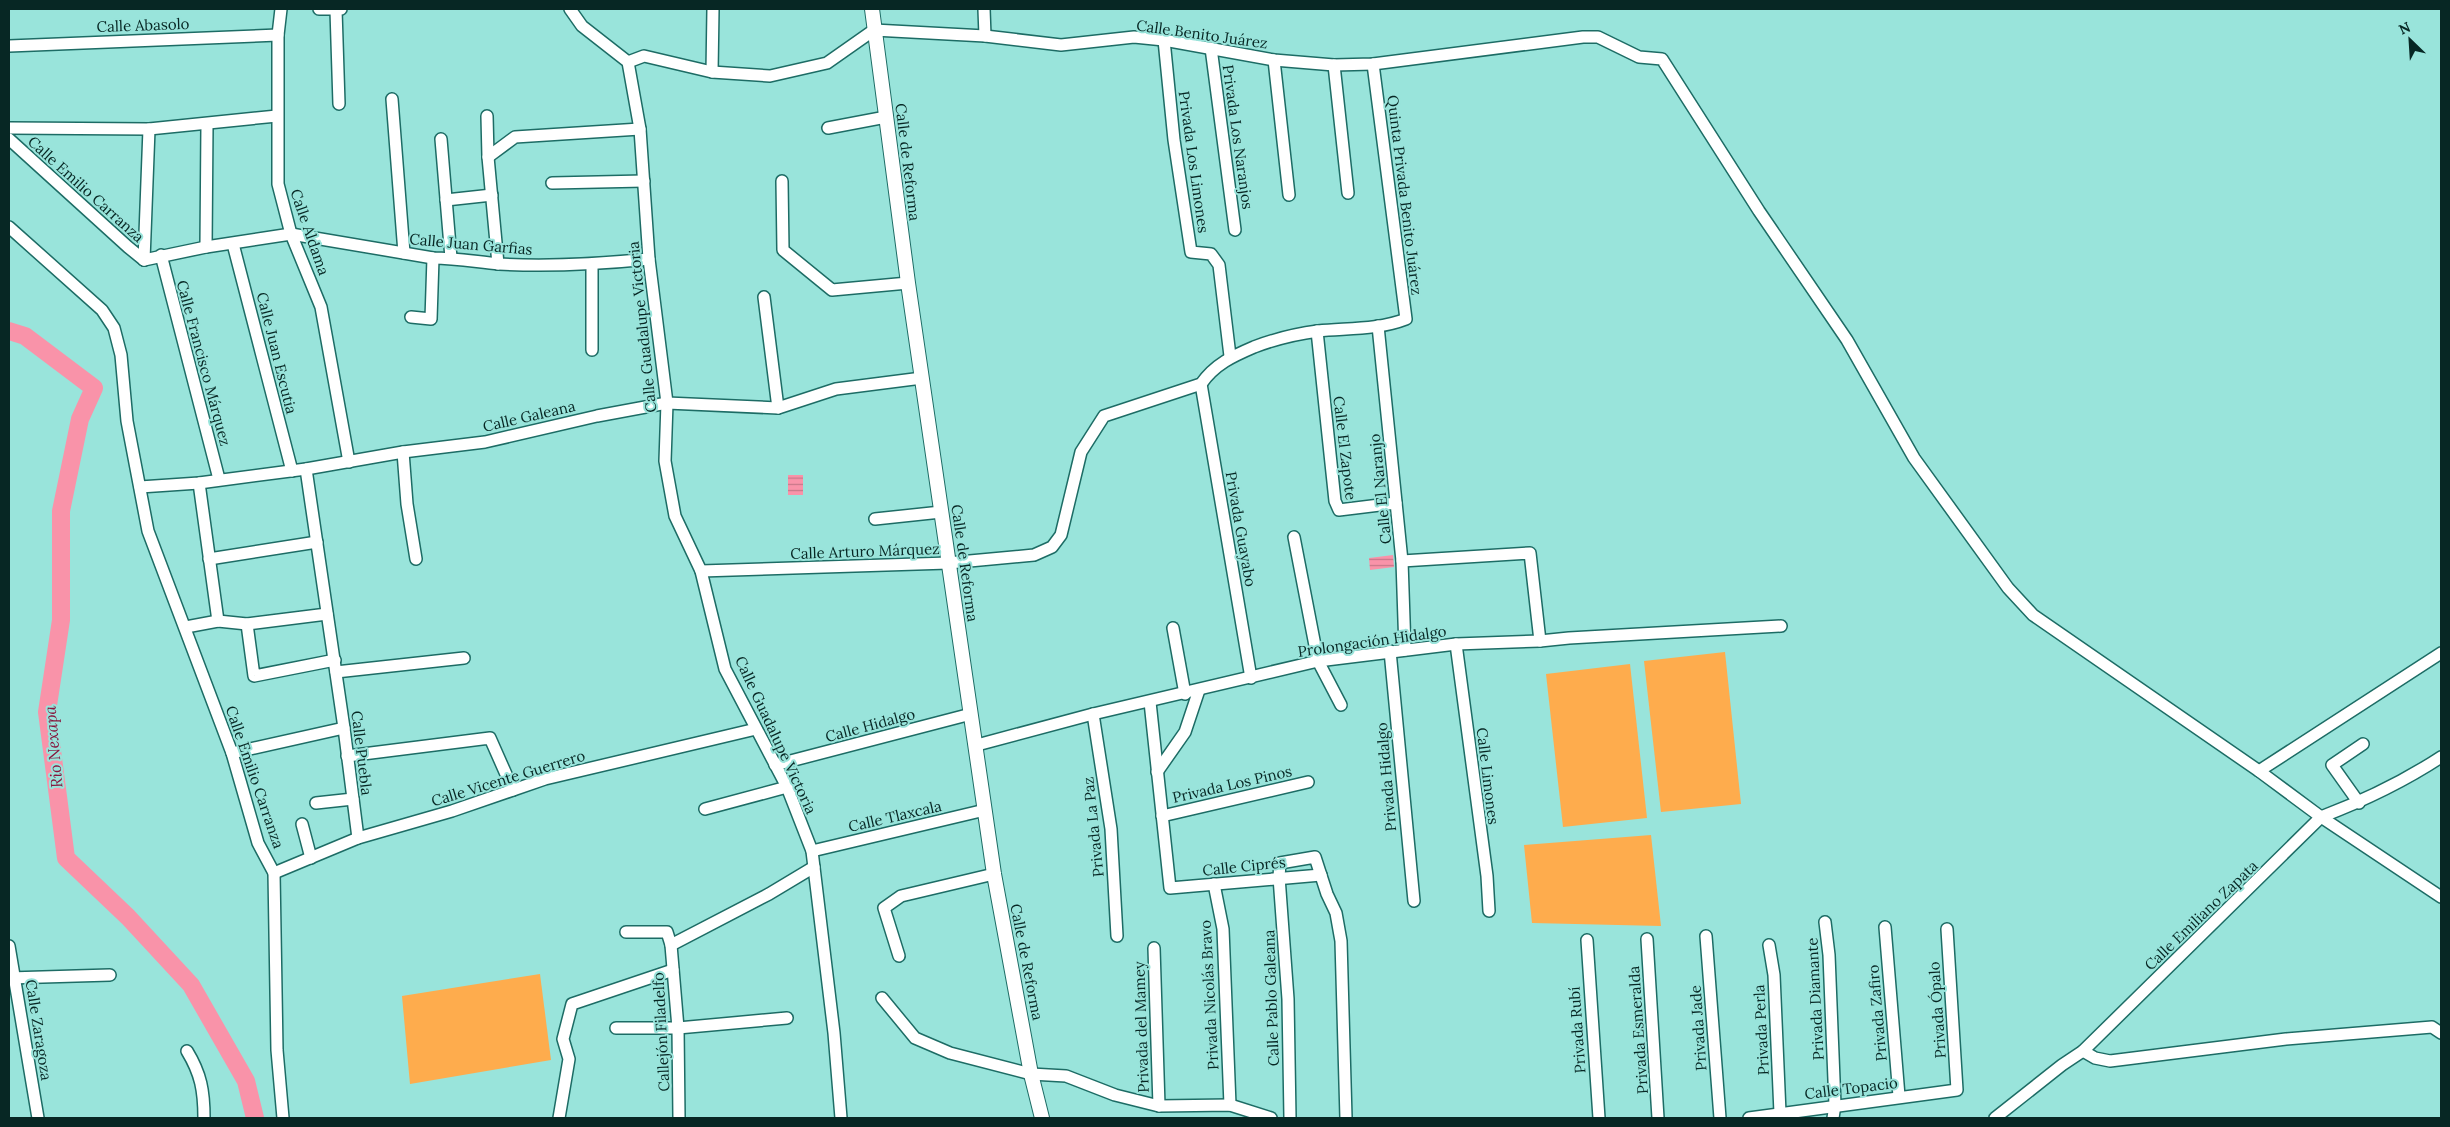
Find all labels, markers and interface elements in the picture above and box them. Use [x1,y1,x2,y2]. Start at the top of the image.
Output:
street label: Calle Abasolo [96,14,190,36]
street label: Calle Benito Juárez [1135,15,1269,53]
north arrow [2385,15,2435,65]
text: N [2396,18,2413,39]
street label: Privada Los Naranjos [1218,63,1258,211]
street label: Privada Los Limones [1175,90,1213,234]
street label: Quinta Privada Benito Juárez [1383,94,1427,296]
street label: Calle de Reforma [891,102,925,222]
street label: Calle Emilio Carranza [24,132,148,246]
street label: Calle Aldama [286,186,334,278]
street label: Calle Juan Garfias [409,229,533,259]
street label: Calle Guadalupe Victoria [624,240,660,414]
street label: Calle Francisco Márquez [173,278,235,448]
street label: Calle Juan Escutia [253,290,301,416]
street label: Calle El Zapote [1329,395,1361,501]
street label: Calle Galeana [481,396,577,436]
street label: Calle El Naranjo [1365,433,1395,545]
street label: Privada Guayabo [1222,470,1261,588]
street label: Calle de Reforma [947,503,983,623]
street label: Calle Arturo Márquez [790,539,940,563]
street label: Prolongación Hidalgo [1296,621,1448,661]
street label: Calle Guadalupe Victoria [731,653,821,817]
street label: Calle Emilio Carranza [222,703,288,851]
street label: Calle Hidalgo [823,704,917,746]
water label: Rio Nexapa [39,705,67,789]
street label: Calle Puebla [347,710,377,797]
street label: Privada Hidalgo [1372,722,1400,832]
street label: Calle Limones [1473,726,1503,826]
street label: Calle Vicente Guerrero [429,745,587,810]
street label: Privada Los Pinos [1170,761,1294,807]
street label: Privada La Paz [1078,776,1108,878]
street label: Calle Tlaxcala [846,796,944,836]
street label: Calle Ciprés [1201,852,1287,880]
street label: Calle Emiliano Zapata [2140,856,2262,974]
street label: Calle de Reforma [1006,902,1048,1022]
street label: Privada Nicolás Bravo [1196,919,1222,1070]
street label: Calle Pablo Galeana [1259,929,1283,1067]
street label: Privada Diamante [1802,937,1828,1061]
street label: Privada del Mamey [1129,961,1153,1093]
street label: Privada Ópalo [1924,961,1950,1059]
street label: Privada Zafiro [1863,964,1891,1062]
street label: Privada Esmeralda [1624,965,1652,1095]
street label: Callejón Filadelfo [648,972,674,1092]
street label: Calle Zaragoza [22,978,56,1082]
street label: Privada Perla [1749,984,1773,1076]
street label: Privada Jade [1686,985,1710,1071]
street label: Privada Rubí [1564,986,1590,1074]
street label: Calle Topacio [1803,1073,1899,1103]

